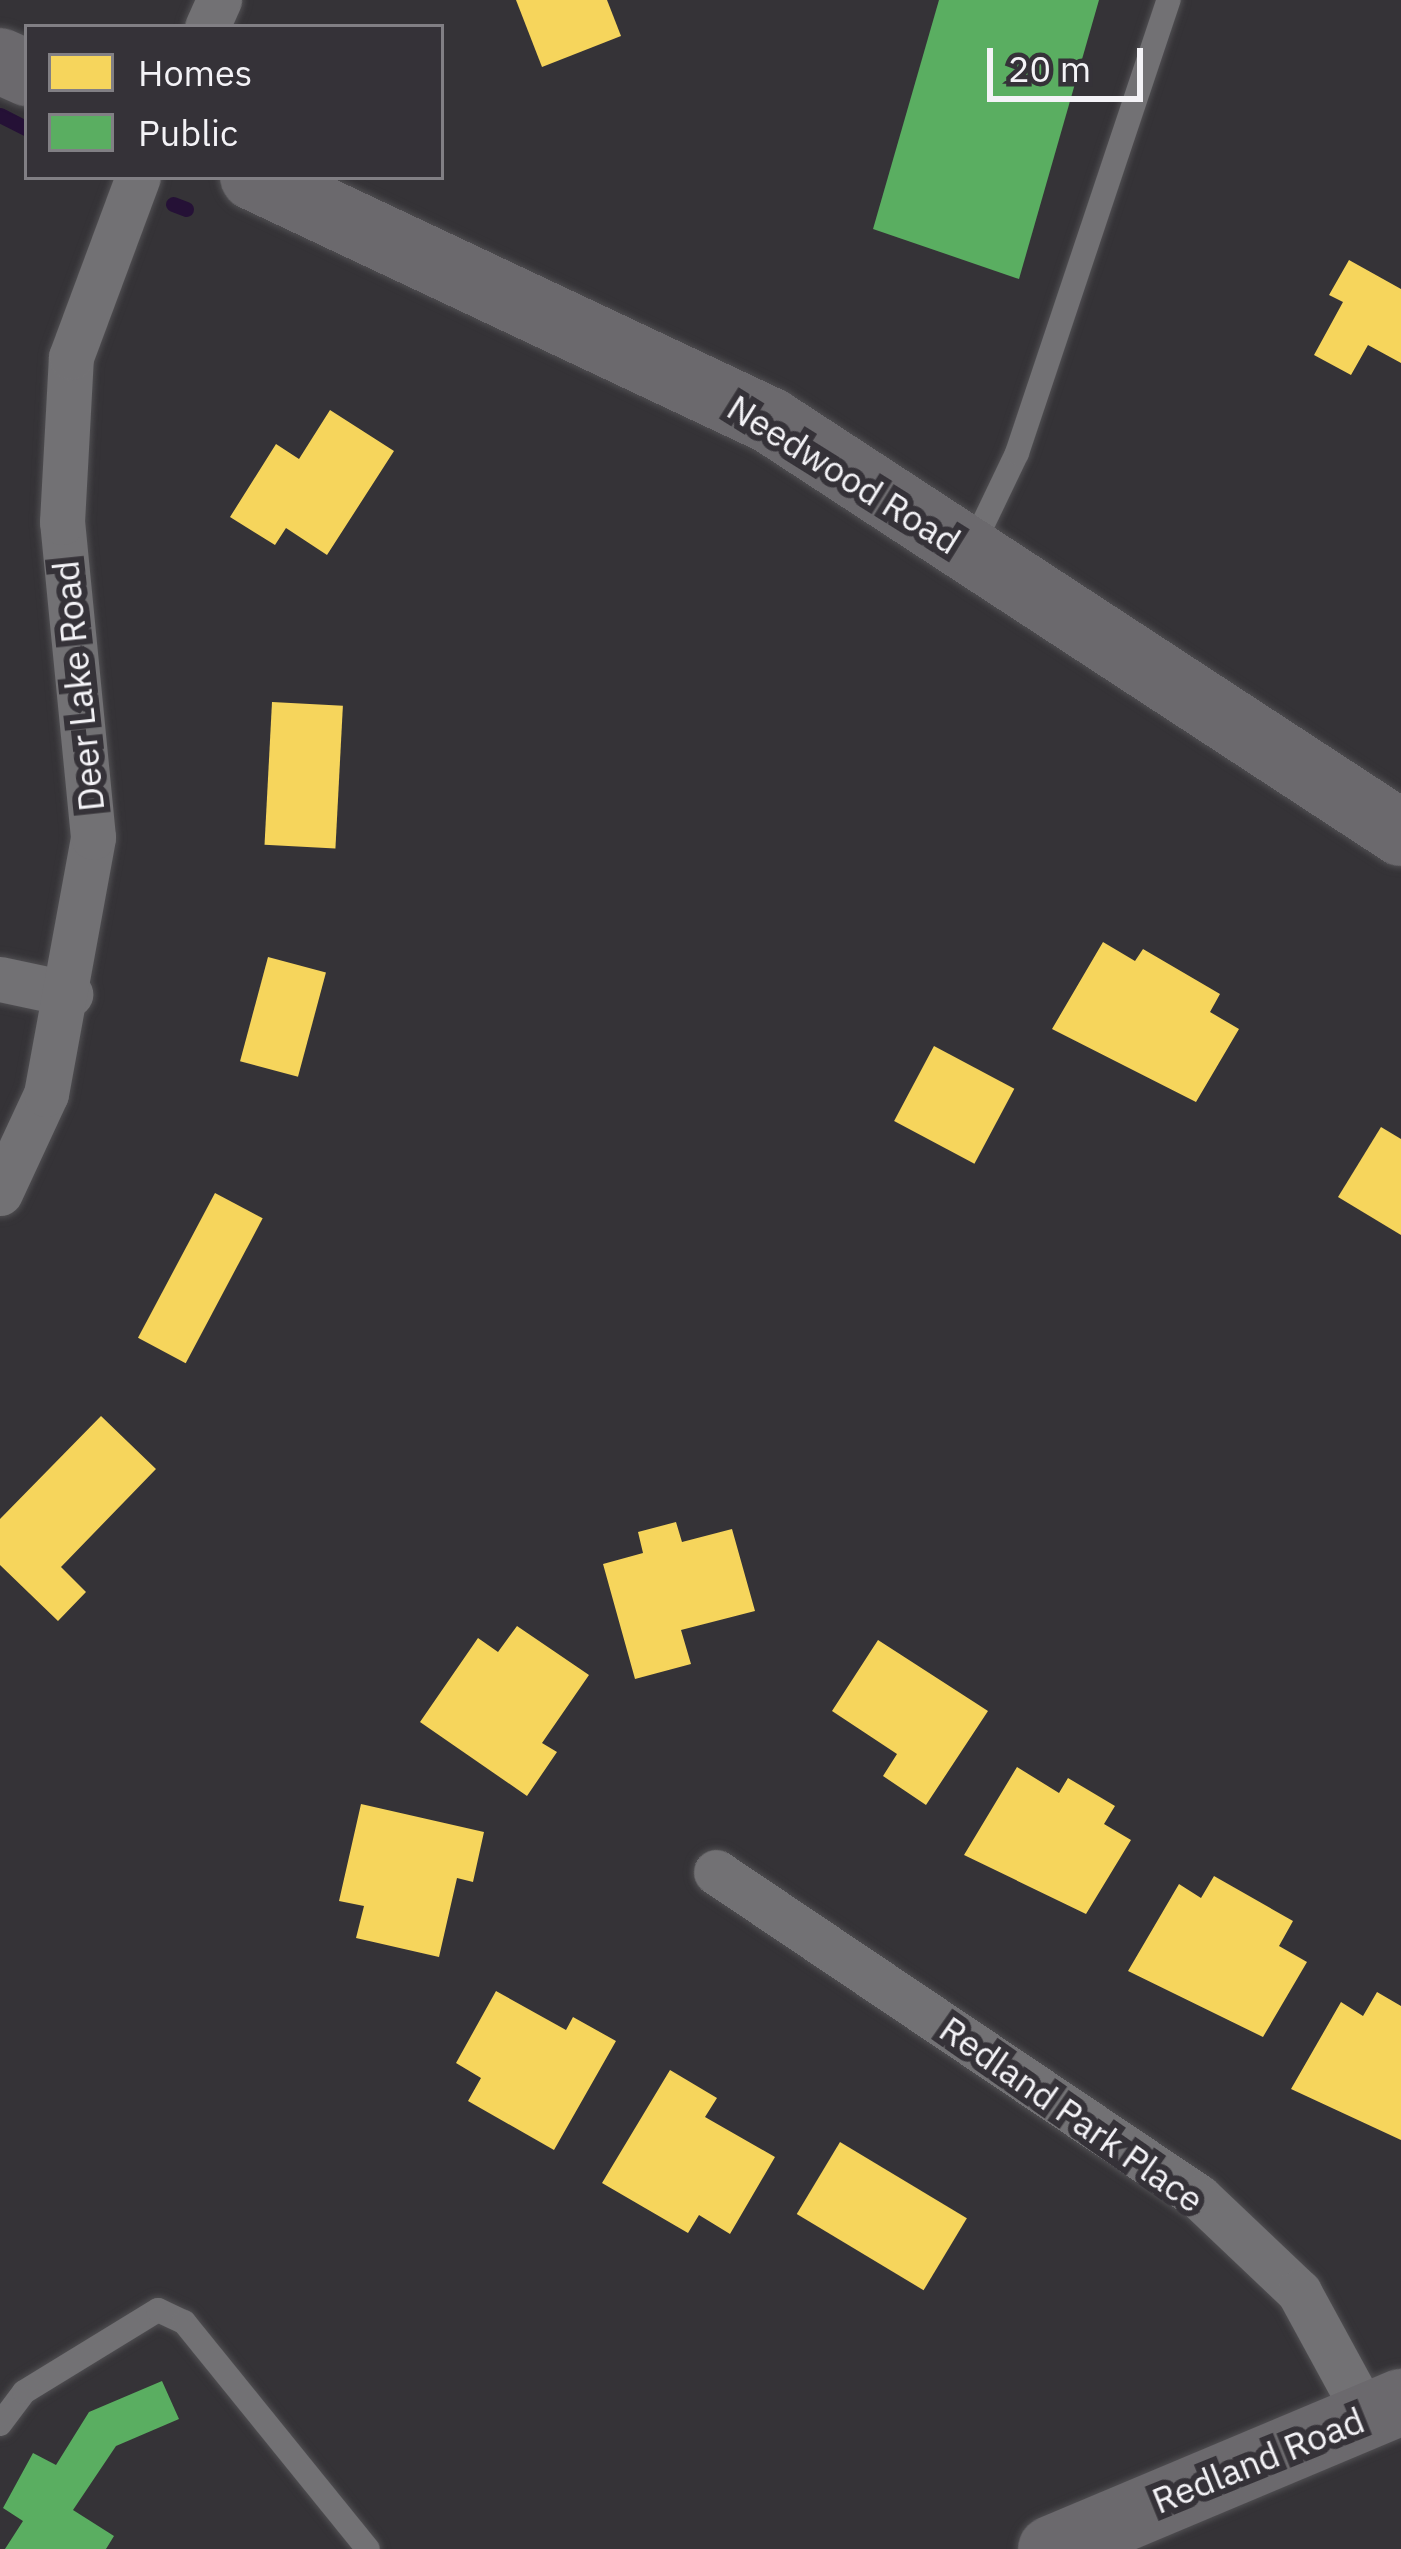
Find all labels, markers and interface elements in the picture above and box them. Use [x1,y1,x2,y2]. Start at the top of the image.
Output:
legend [24,24,444,180]
scale bar [993,24,1149,98]
text: 20 m [1008,45,1091,92]
text: Homes [138,49,252,96]
text: Public [138,109,238,156]
street label: Needwood Road [720,385,968,563]
street label: Deer Lake Road [43,558,113,814]
street label: Redland Park Place [932,2007,1212,2221]
street label: Redland Road [1146,2398,1370,2522]

